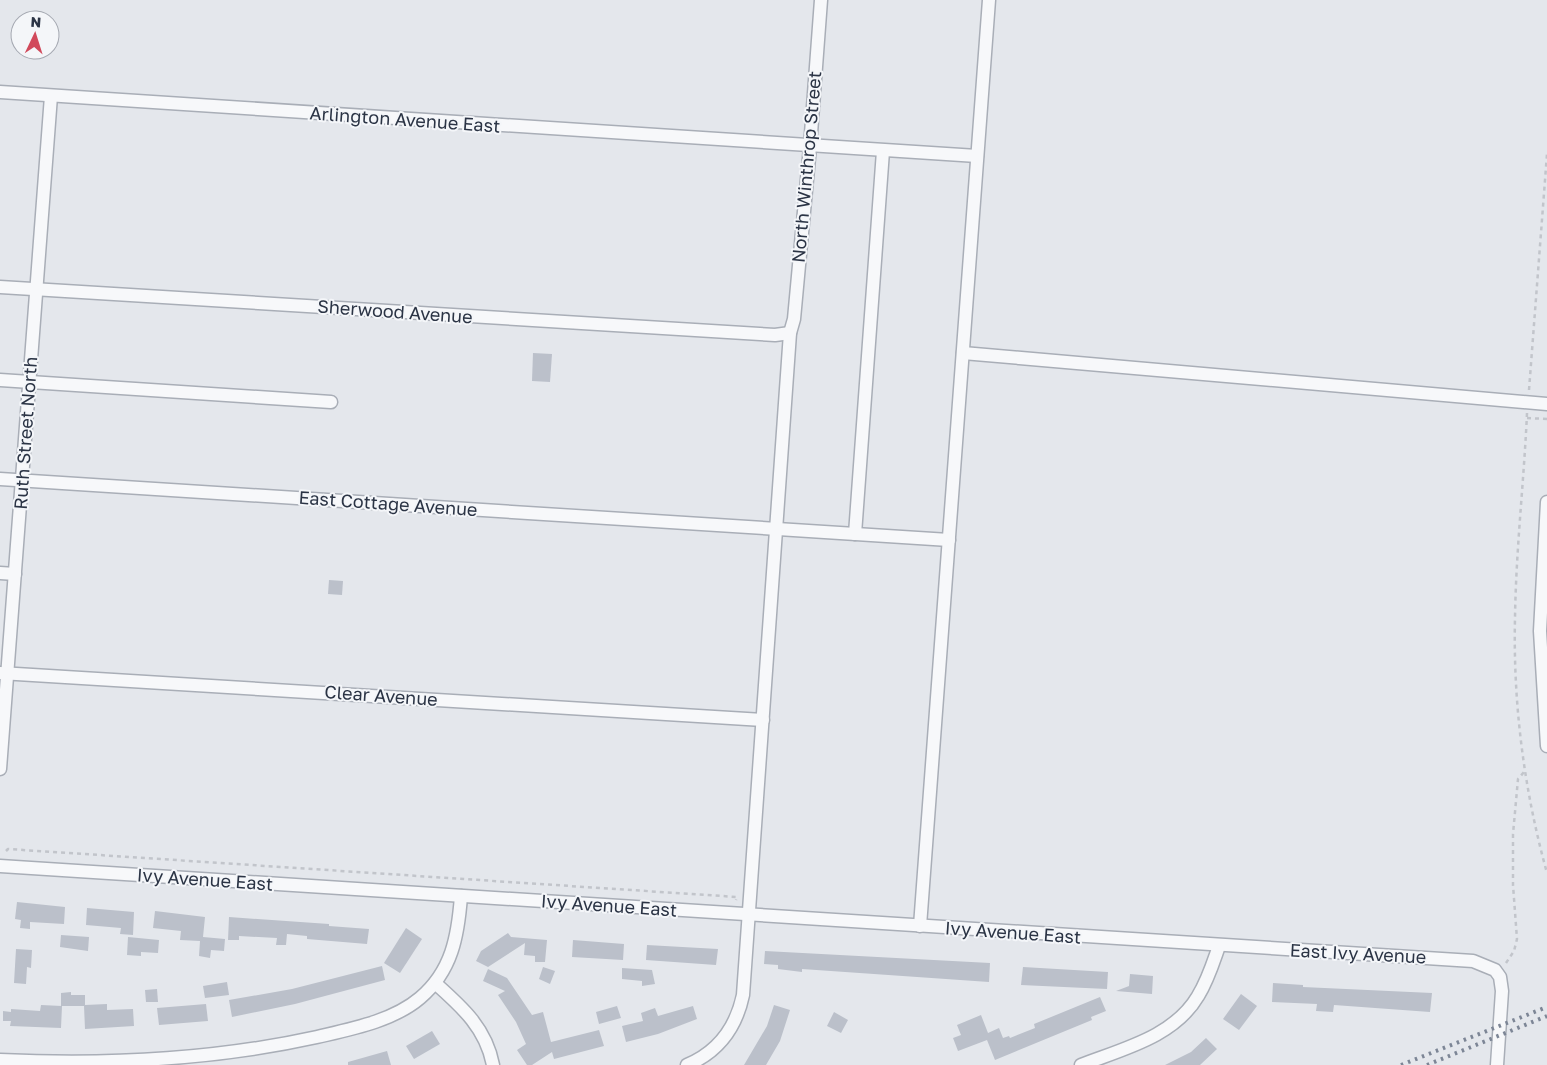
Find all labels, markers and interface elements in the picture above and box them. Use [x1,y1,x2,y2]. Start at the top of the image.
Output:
north arrow [10,10,60,60]
text: N [30,13,42,30]
street label: North Winthrop Street [787,70,825,264]
street label: Arlington Avenue East [309,101,501,137]
street label: Sherwood Avenue [317,295,473,327]
street label: Ruth Street North [9,356,41,510]
street label: East Cottage Avenue [298,486,478,520]
street label: Clear Avenue [324,680,438,710]
street label: Ivy Avenue East [136,863,274,895]
street label: Ivy Avenue East [540,889,678,921]
street label: Ivy Avenue East [944,916,1082,948]
street label: East Ivy Avenue [1289,938,1427,968]

